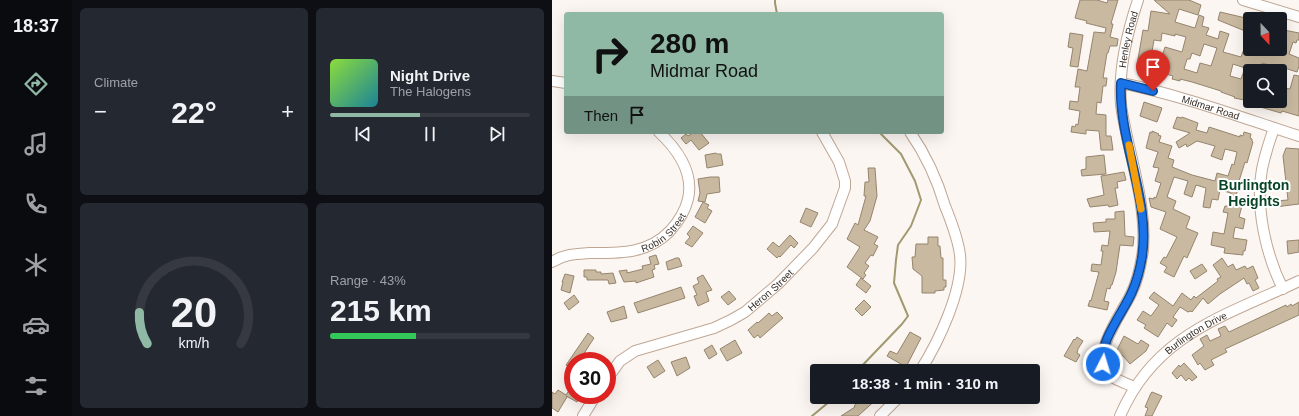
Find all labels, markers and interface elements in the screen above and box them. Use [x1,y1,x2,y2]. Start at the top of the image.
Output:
street label: Henley Road [1116,10,1140,68]
north arrow [1243,12,1287,56]
map controls [1243,12,1287,108]
text: 18:37 [13,16,59,36]
icon: right [584,28,636,80]
text: 280 m [650,28,729,59]
pin [1136,50,1170,91]
icon: arrive [1142,56,1164,78]
text: Midmar Road [650,61,758,81]
button: search [1243,64,1287,108]
text: Night Drive [390,67,470,84]
icon: directions [22,70,50,98]
text: Climate [94,75,138,90]
text: The Halogens [390,84,471,99]
street label: Midmar Road [1180,93,1241,122]
text: 22° [171,96,217,129]
text: − [94,99,107,124]
text: + [281,99,294,124]
icon: arrive [626,104,648,126]
text: Then [584,107,618,124]
icon: previous [352,123,374,145]
icon: pause [419,123,441,145]
icon: next [486,123,508,145]
icon: music [22,130,50,158]
district label: Burlington Heights [1219,177,1289,209]
icon: phone [22,190,50,218]
street label: Robin Street [639,211,688,254]
icon: climate [22,251,50,279]
street label: Heron Street [745,267,795,313]
text: Range · 43% [330,273,406,288]
text: 20 [171,288,217,335]
text: 215 km [330,294,432,327]
street label: Burlington Drive [1162,309,1229,356]
icon: car [22,311,50,339]
text: km/h [179,334,210,350]
position arrow [1082,343,1124,385]
speed limit sign: 30 [564,352,616,404]
icon: filters [22,372,50,400]
text: 18:38 · 1 min · 310 m [852,375,998,392]

